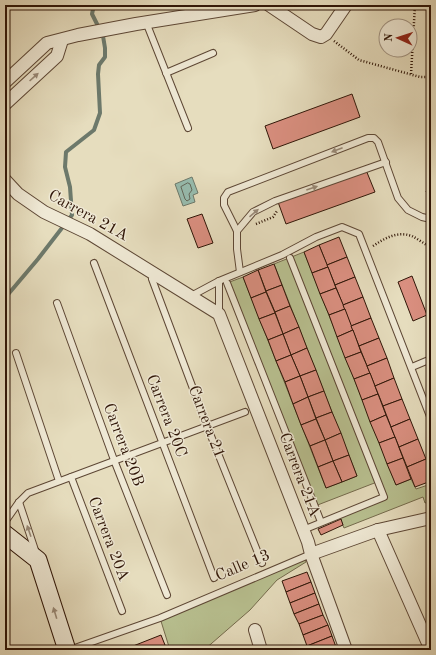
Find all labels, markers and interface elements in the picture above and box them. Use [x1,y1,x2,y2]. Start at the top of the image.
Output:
north arrow [378,18,418,58]
text: N [384,32,395,42]
one-way arrow [29,73,39,82]
one-way arrow [331,148,343,154]
one-way arrow [307,185,319,191]
street label: Carrera 21A [45,187,131,245]
one-way arrow [249,208,259,217]
street label: Carrera 20C [143,372,189,460]
street label: Carrera 21 [185,383,227,461]
street label: Carrera 20B [100,401,146,489]
street label: Carrera 21A [276,431,322,519]
street label: Carrera 20A [85,495,131,583]
one-way arrow [25,525,31,537]
street label: Calle 13 [213,547,273,585]
one-way arrow [52,606,58,618]

